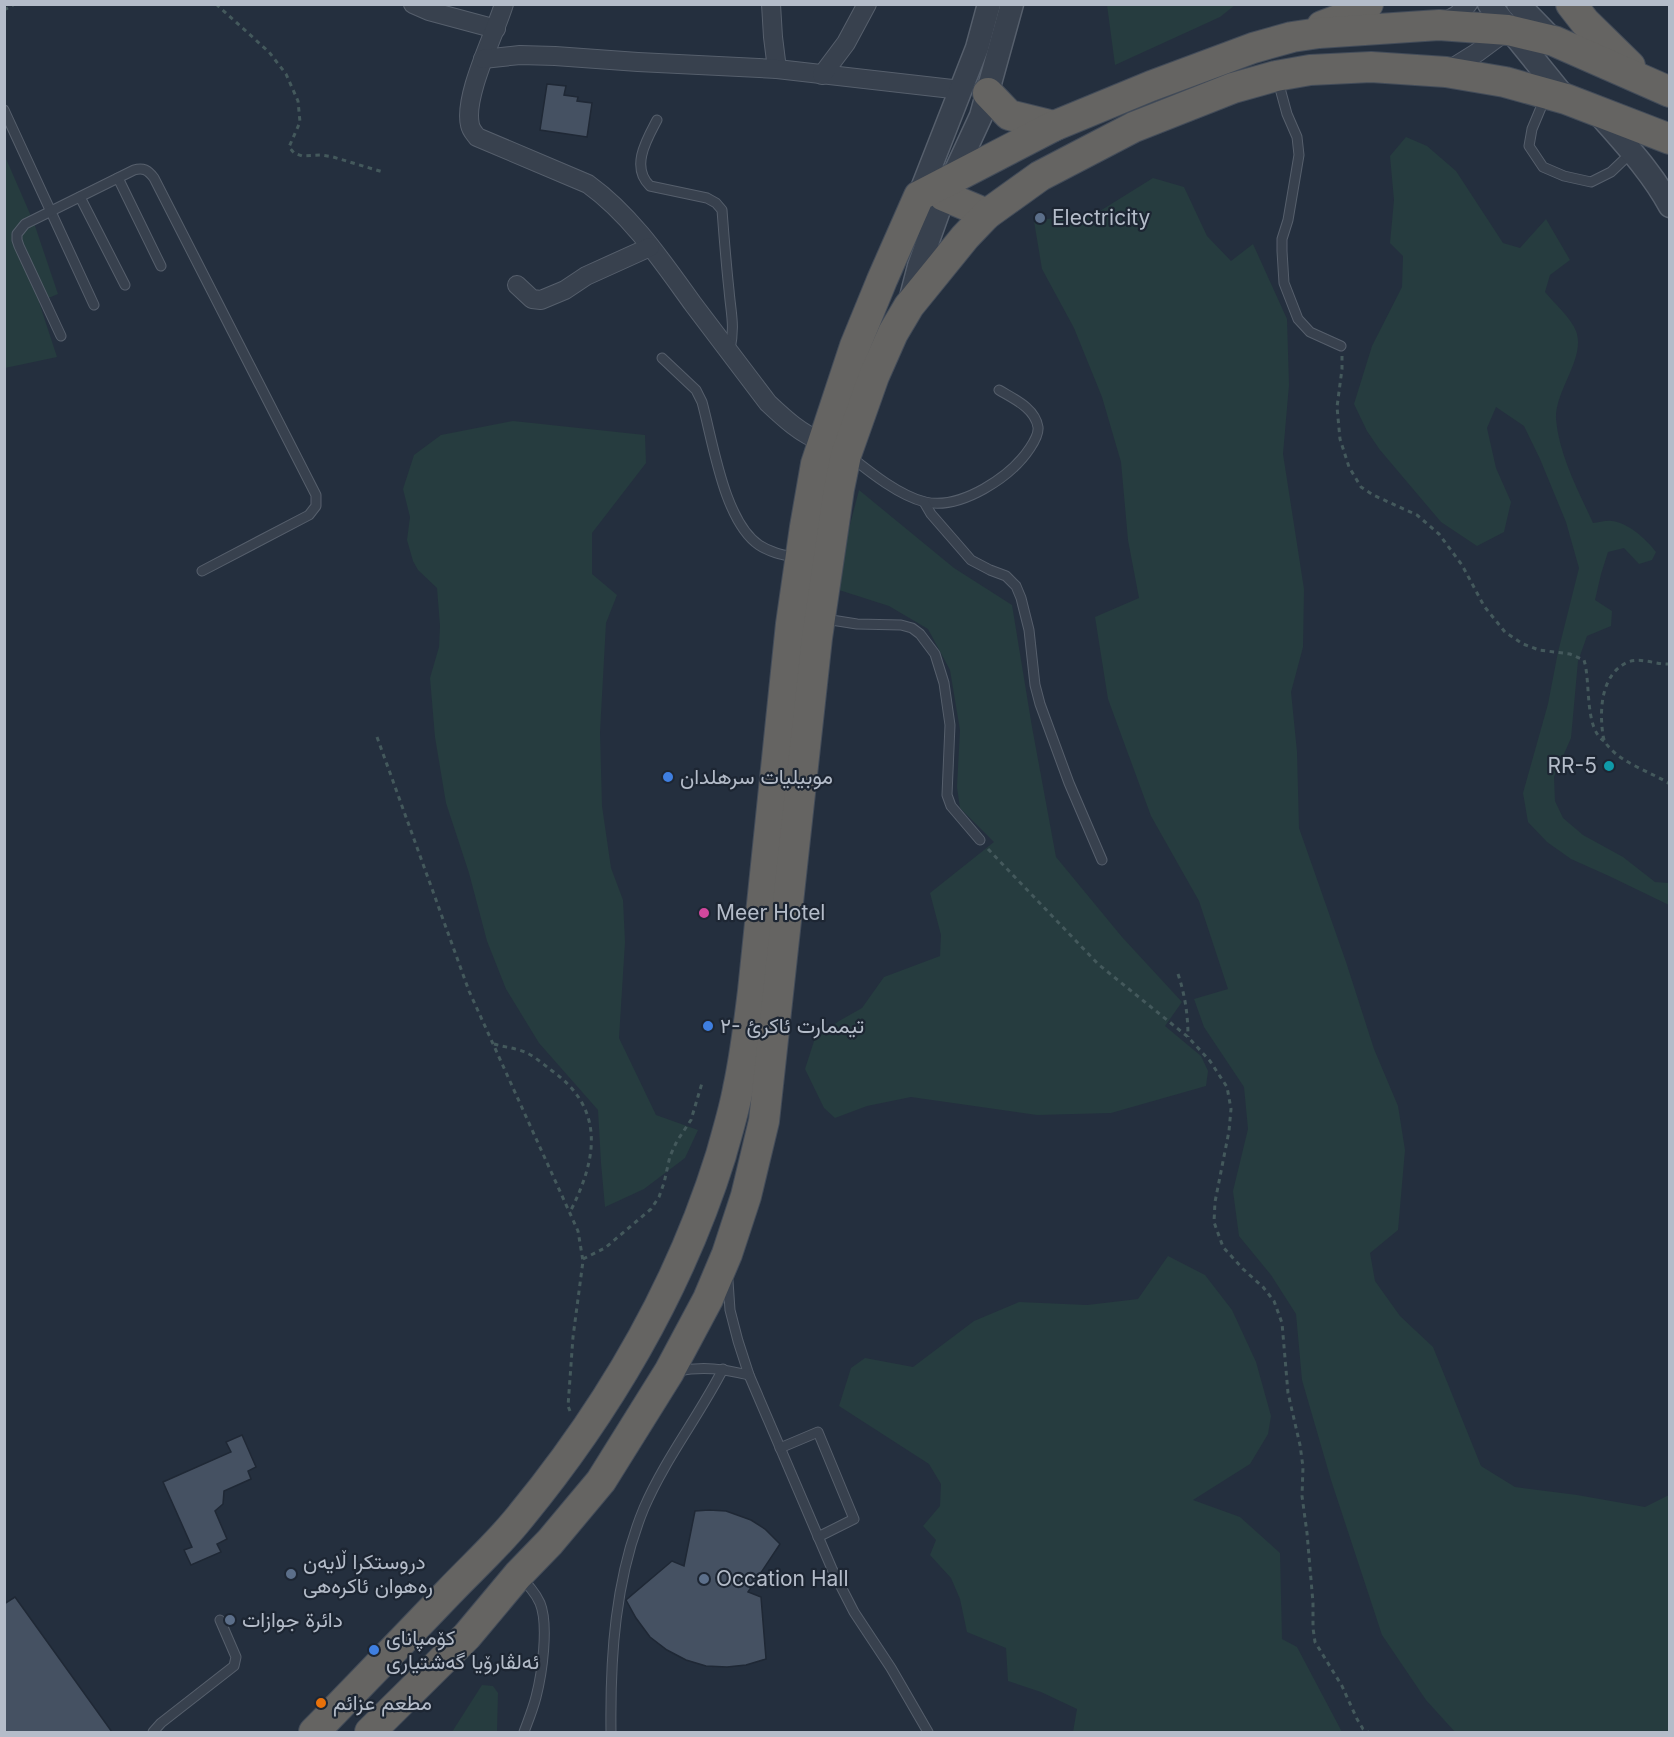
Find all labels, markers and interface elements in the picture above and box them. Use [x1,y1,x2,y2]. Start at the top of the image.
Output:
place label: Electricity [1052,205,1151,230]
marker: Electricity [1033,211,1047,225]
place label: RR-5 [1548,753,1597,778]
marker: RR-5 [1602,759,1616,773]
place label: موبيليات سرهلدان [680,764,833,790]
marker: موبيليات سرهلدان [661,770,675,784]
place label: Meer Hotel [716,900,825,925]
marker: Meer Hotel [697,906,711,920]
place label: تيممارت ئاكرئ -٢ [720,1013,864,1039]
marker: تيممارت ئاكرئ -٢ [701,1019,715,1033]
place label: دروستكرا ڵایەن رەهوان ئاكرەهی [303,1549,433,1599]
place label: Occation Hall [716,1566,848,1591]
marker: دروستكرا ڵایەن رەهوان ئاكرەهی [284,1567,298,1581]
marker: Occation Hall [697,1572,711,1586]
place label: دائرة جوازات [242,1607,343,1633]
marker: دائرة جوازات [223,1613,237,1627]
place label: کۆمپانای ئەلڤارۆیا گەشتیاری [386,1625,539,1675]
marker: کۆمپانای ئەلڤارۆیا گەشتیاری [367,1643,381,1657]
place label: مطعم عزائم [333,1690,432,1717]
marker: مطعم عزائم [314,1696,328,1710]

